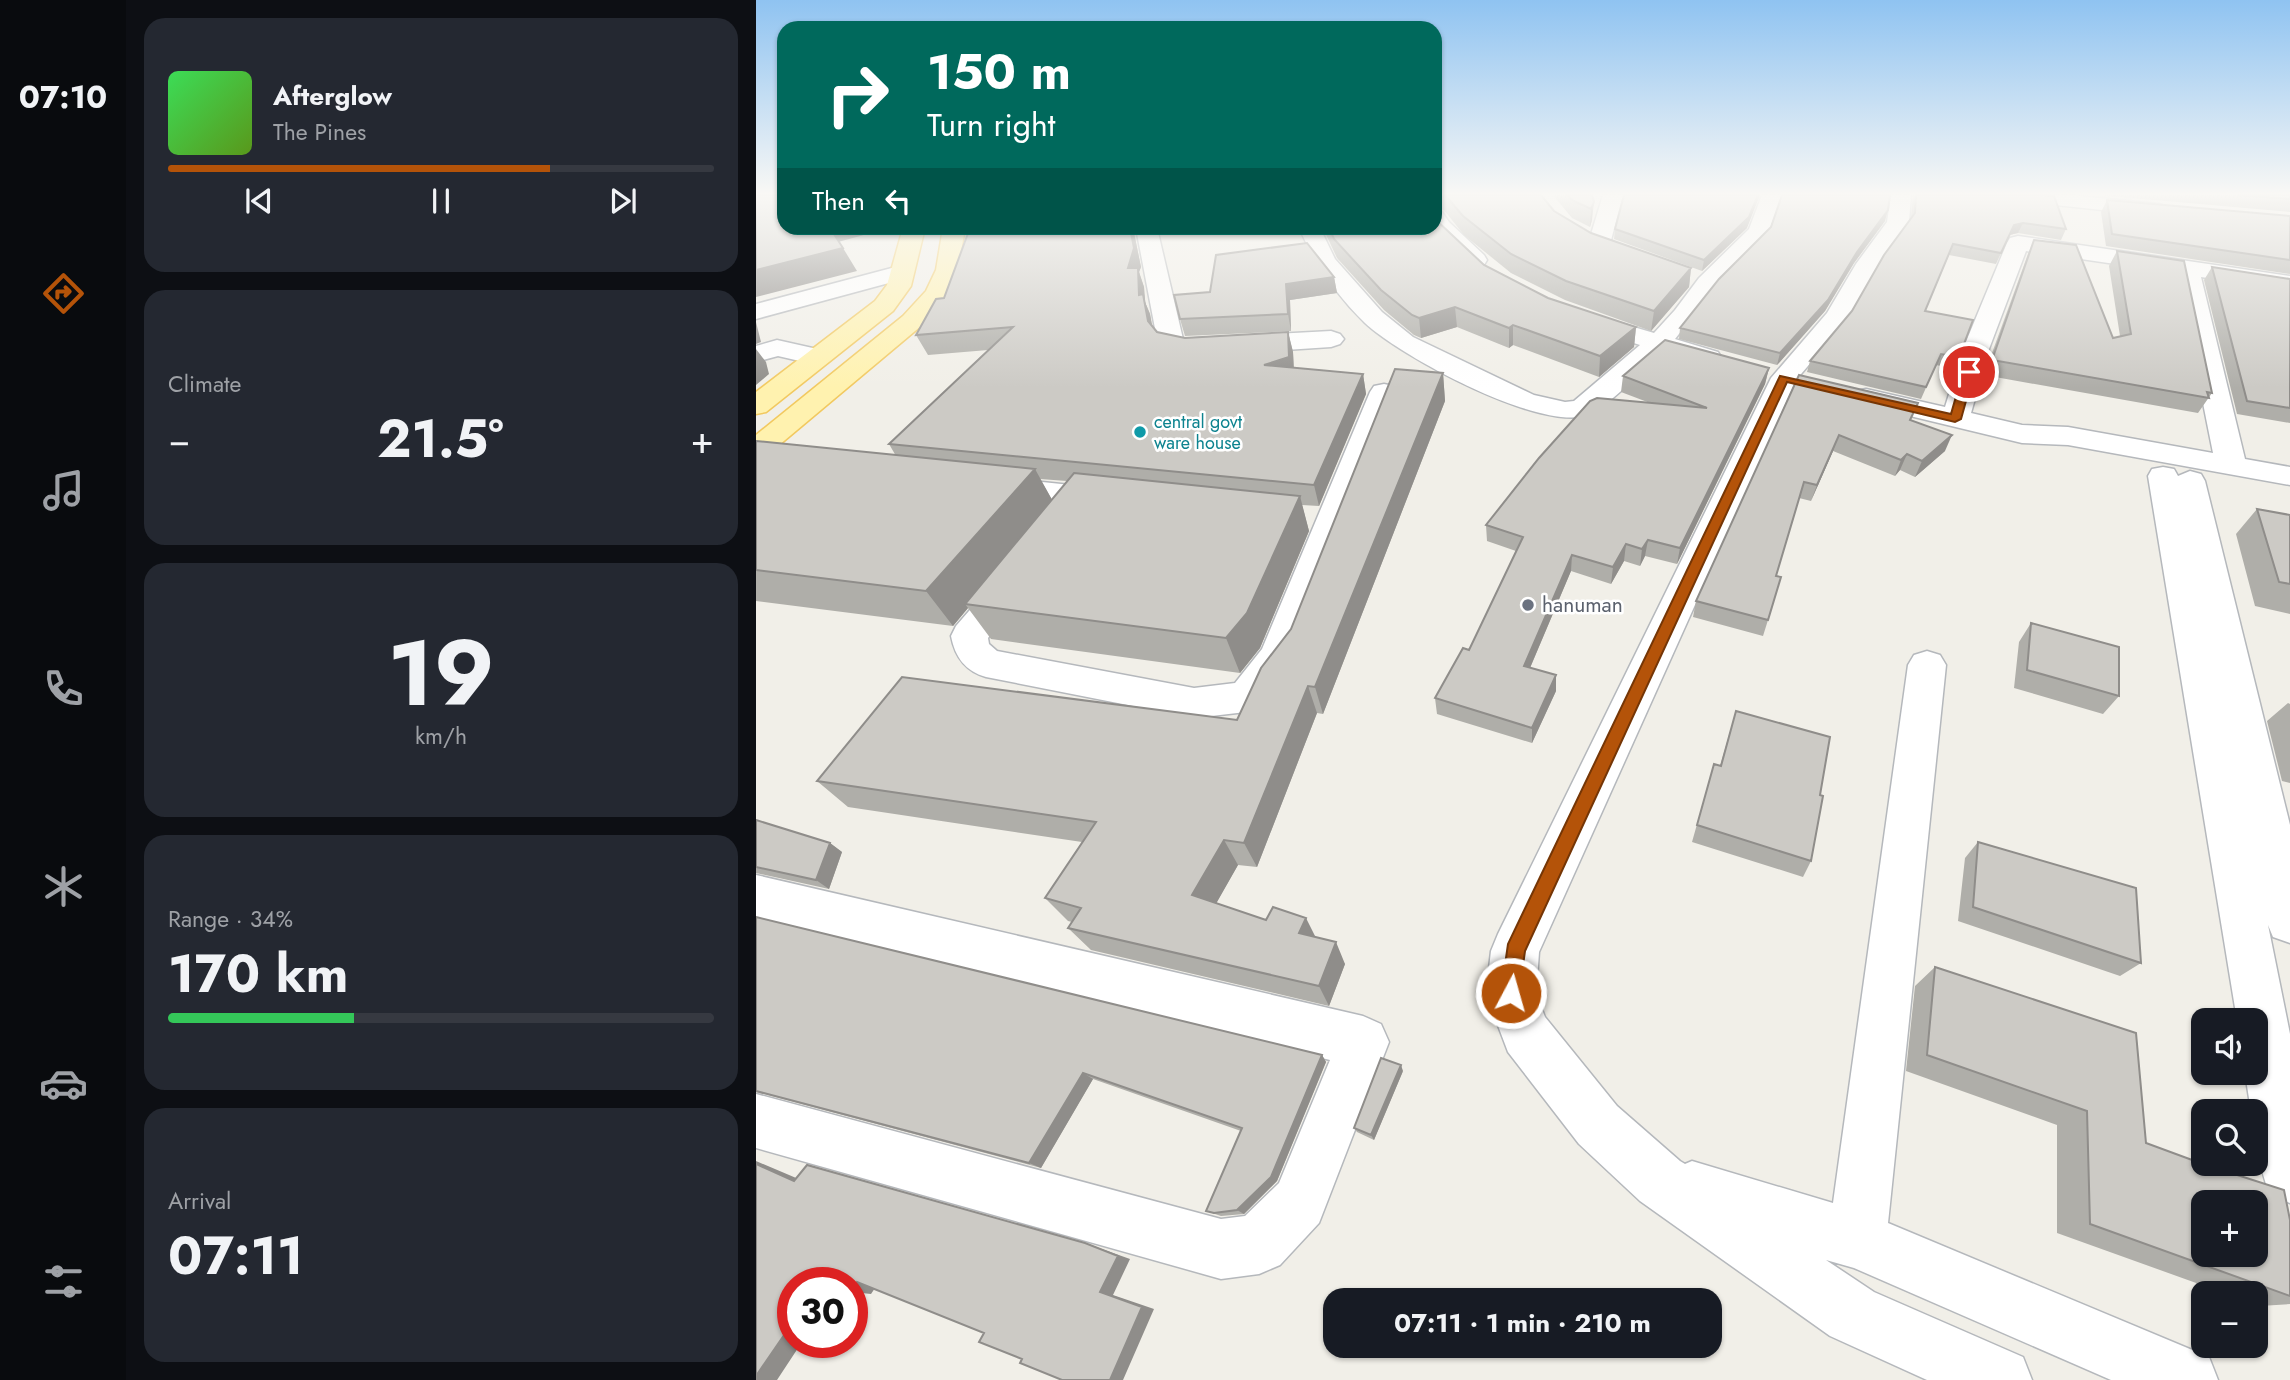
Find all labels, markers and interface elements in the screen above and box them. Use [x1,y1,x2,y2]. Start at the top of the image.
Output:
text: 150 m [927,37,1071,107]
icon: right [812,49,903,140]
text: 07:10 [19,74,107,120]
text: Afterglow [273,77,392,115]
text: Turn right [927,102,1056,148]
text: The Pines [273,115,366,149]
icon: previous [240,182,278,220]
icon: pause [422,182,460,220]
icon: next [604,182,642,220]
text: Then [812,182,865,220]
icon: left [879,182,917,220]
icon: directions [39,269,88,318]
pin [1939,342,1999,402]
icon: arrive [1950,353,1988,391]
text: Climate [168,367,241,401]
text: 21.5° [377,401,504,477]
place label: central govt ware house [1154,409,1243,456]
text: − [168,412,190,467]
text: + [691,412,714,467]
marker: central govt ware house [1132,424,1148,440]
icon: music [39,466,88,515]
place label: hanuman [1542,590,1623,620]
marker: hanuman [1520,597,1536,613]
text: 19 [387,608,495,739]
icon: phone [39,664,88,713]
text: km/h [415,719,467,753]
icon: climate [39,862,88,911]
text: Range · 34% [168,902,293,936]
text: 170 km [168,936,349,1012]
position arrow [1474,956,1548,1030]
map controls [2191,1008,2268,1358]
button: sound [2191,1008,2268,1085]
icon: car [39,1059,88,1108]
button: search [2191,1099,2268,1176]
text: Arrival [168,1184,231,1218]
button: + [2191,1190,2268,1267]
text: 07:11 [168,1218,303,1294]
icon: filters [39,1257,88,1306]
speed limit sign: 30 [777,1267,868,1358]
button: − [2191,1281,2268,1358]
text: 07:11 · 1 min · 210 m [1394,1304,1651,1342]

